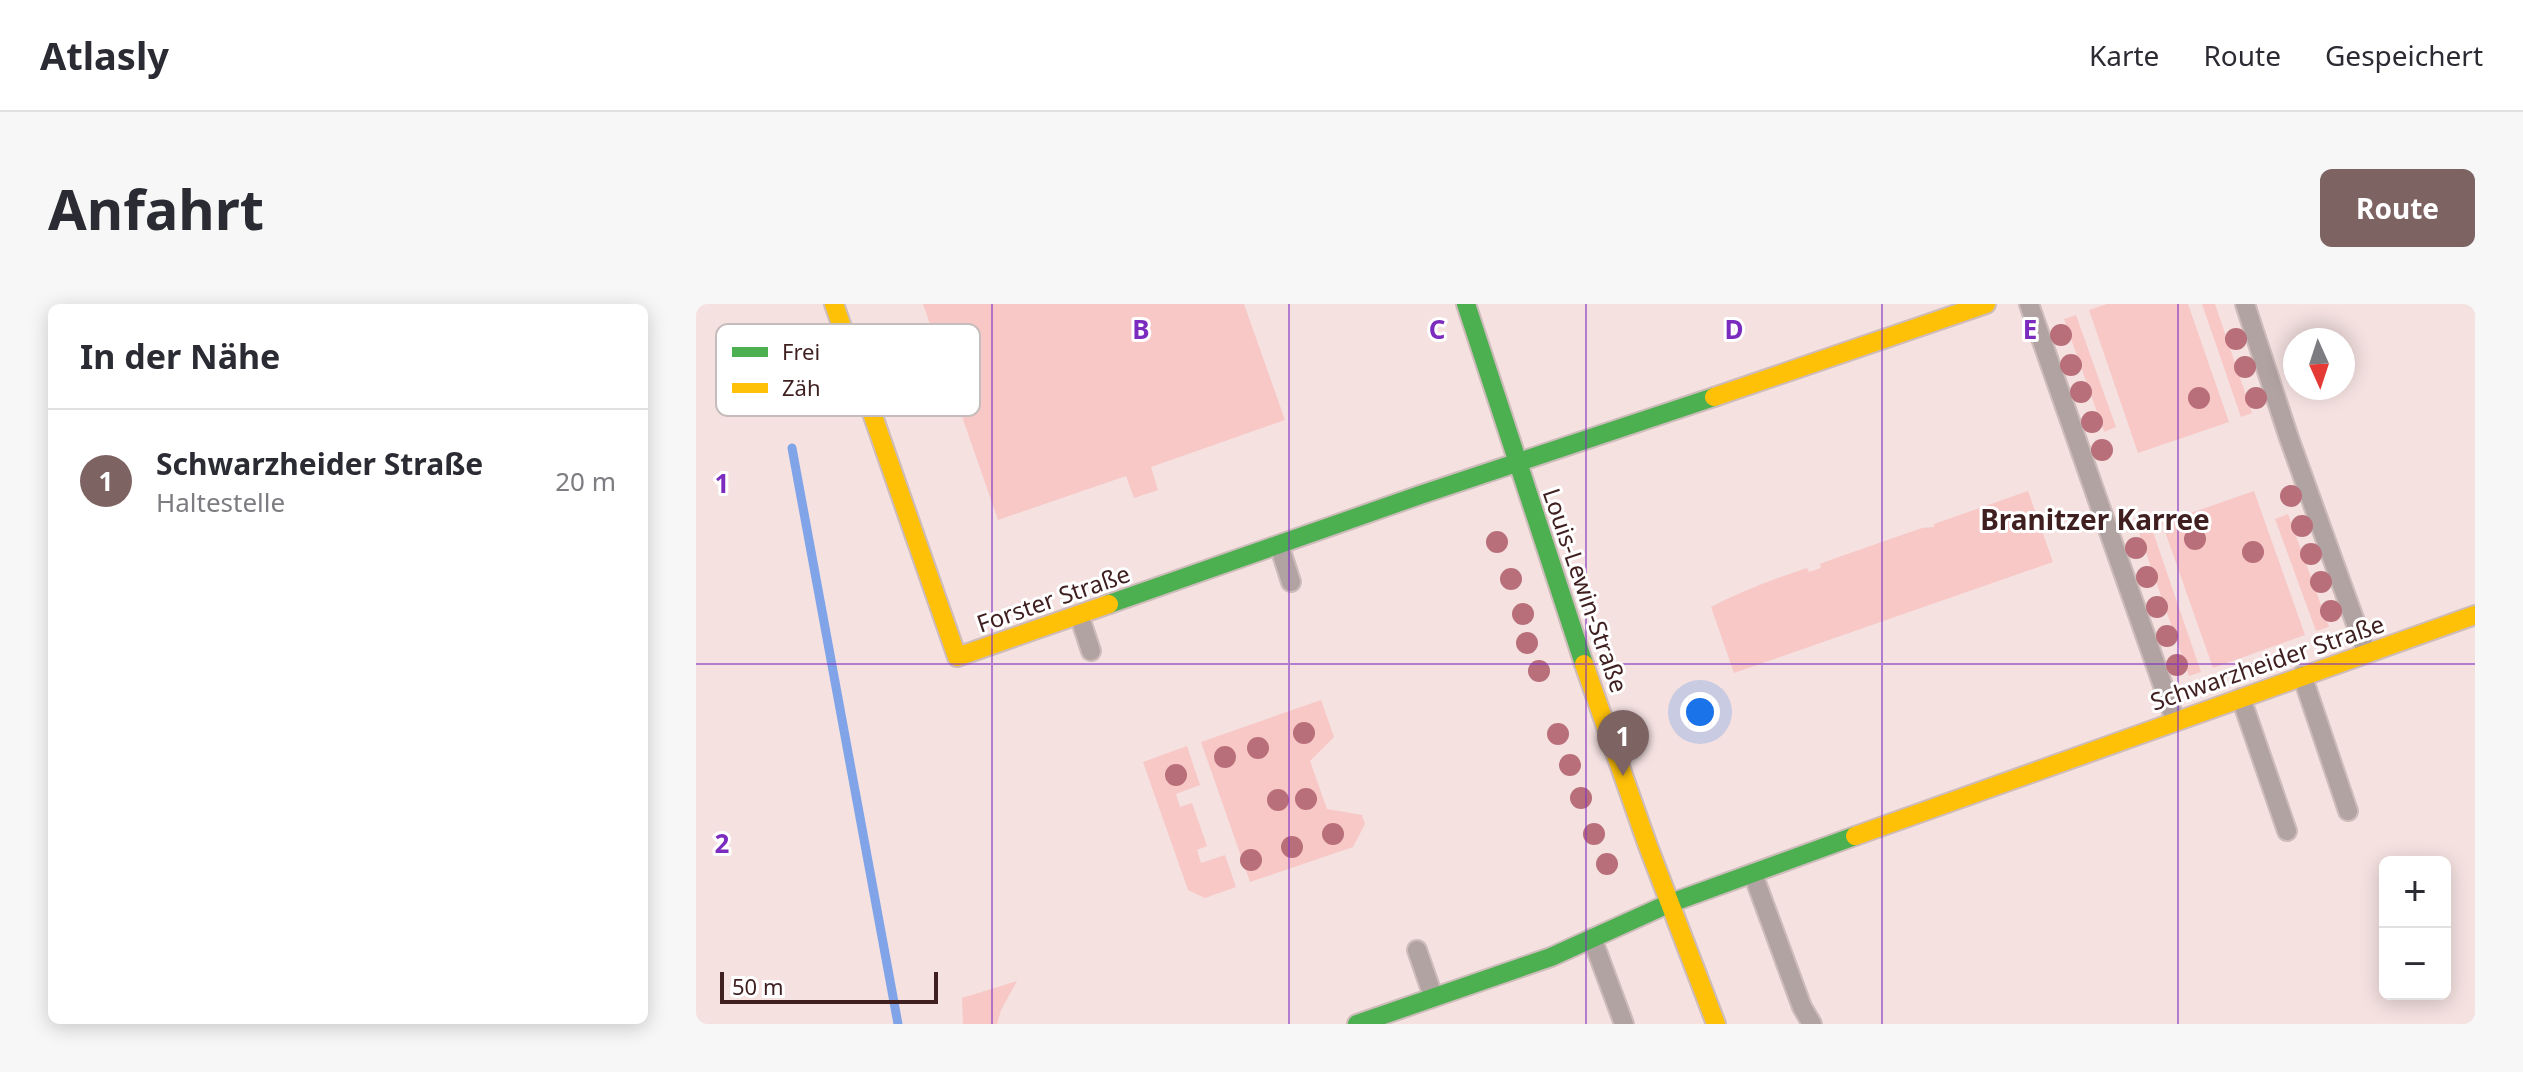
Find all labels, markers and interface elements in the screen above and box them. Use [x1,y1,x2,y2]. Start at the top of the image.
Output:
text: Atlasly [40,29,169,81]
text: Karte [2089,36,2159,74]
text: Route [2203,36,2281,74]
text: Gespeichert [2325,36,2483,74]
button: Route [2320,169,2475,247]
text: Anfahrt [48,170,264,246]
text: B [1132,311,1150,347]
text: C [1429,311,1445,347]
text: D [1724,311,1744,347]
text: E [2023,311,2037,347]
legend [716,324,980,416]
north arrow [2283,328,2355,400]
text: In der Nähe [80,333,280,379]
text: Frei [782,336,820,366]
text: Zäh [782,372,821,402]
text: Schwarzheider Straße [156,443,483,484]
text: 1 [99,463,113,499]
text: 20 m [555,463,616,499]
text: 1 [715,465,729,501]
street label: Louis-Lewin-Straße [1536,483,1636,697]
text: Haltestelle [156,484,285,520]
district label: Branitzer Karree [1980,500,2210,538]
street label: Forster Straße [972,556,1134,640]
street label: Schwarzheider Straße [2146,606,2388,718]
your location [1680,692,1720,732]
pin: 1 [1597,710,1649,776]
text: 2 [715,825,730,861]
map controls [2379,856,2451,1000]
button: + [2379,856,2451,928]
button: − [2379,928,2451,1000]
scale bar [720,968,938,1004]
text: 50 m [732,971,783,1001]

